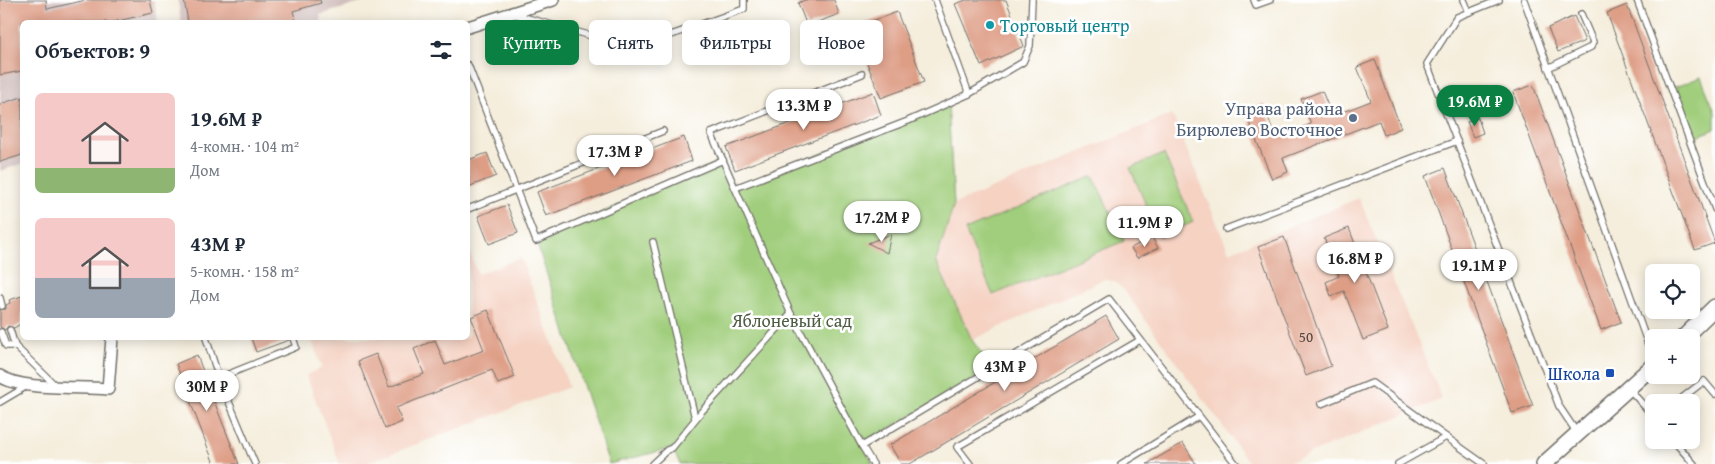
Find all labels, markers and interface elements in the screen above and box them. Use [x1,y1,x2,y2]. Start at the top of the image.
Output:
place label: Торговый центр [1000,12,1130,39]
marker: Торговый центр [984,19,996,31]
chip: Купить [485,20,579,65]
chip: Снять [589,20,672,65]
chip: Фильтры [682,20,790,65]
chip: Новое [800,20,883,65]
text: Объектов: 9 [35,35,150,66]
icon: filters [427,36,455,64]
pin: 19.6M ₽ [1429,84,1521,127]
pin: 13.3M ₽ [758,88,850,131]
text: 19.6M ₽ [1448,89,1502,113]
text: 13.3M ₽ [777,93,831,117]
place label: Управа района Бирюлево Восточное [1176,95,1343,143]
text: 19.6M ₽ [190,103,262,134]
marker: Управа района Бирюлево Восточное [1347,112,1359,124]
icon: home [75,113,135,173]
text: 4-комн. · 104 m² [190,134,299,158]
pin: 17.3M ₽ [569,134,661,177]
text: 17.3M ₽ [588,139,642,163]
text: Дом [190,158,220,182]
pin: 17.2M ₽ [836,200,928,243]
text: 17.2M ₽ [855,205,909,229]
pin: 11.9M ₽ [1099,206,1191,248]
text: 11.9M ₽ [1118,210,1172,234]
text: 43M ₽ [190,228,245,259]
icon: home [75,238,135,298]
pin: 16.8M ₽ [1309,242,1401,284]
text: 16.8M ₽ [1328,246,1382,270]
pin: 19.1M ₽ [1433,248,1525,291]
text: 19.1M ₽ [1452,253,1506,277]
text: 5-комн. · 158 m² [190,259,299,283]
map controls [1645,264,1700,449]
button: locate [1645,264,1700,319]
text: Дом [190,283,220,307]
park label: Яблоневый сад [731,307,852,334]
house number: 50 [1299,326,1313,347]
button: + [1645,329,1700,384]
pin: 43M ₽ [970,350,1040,392]
text: 43M ₽ [984,354,1026,378]
place label: Школа [1548,360,1600,387]
marker: Школа [1604,367,1616,379]
pin: 30M ₽ [172,370,242,412]
text: 30M ₽ [186,374,228,398]
button: − [1645,394,1700,449]

